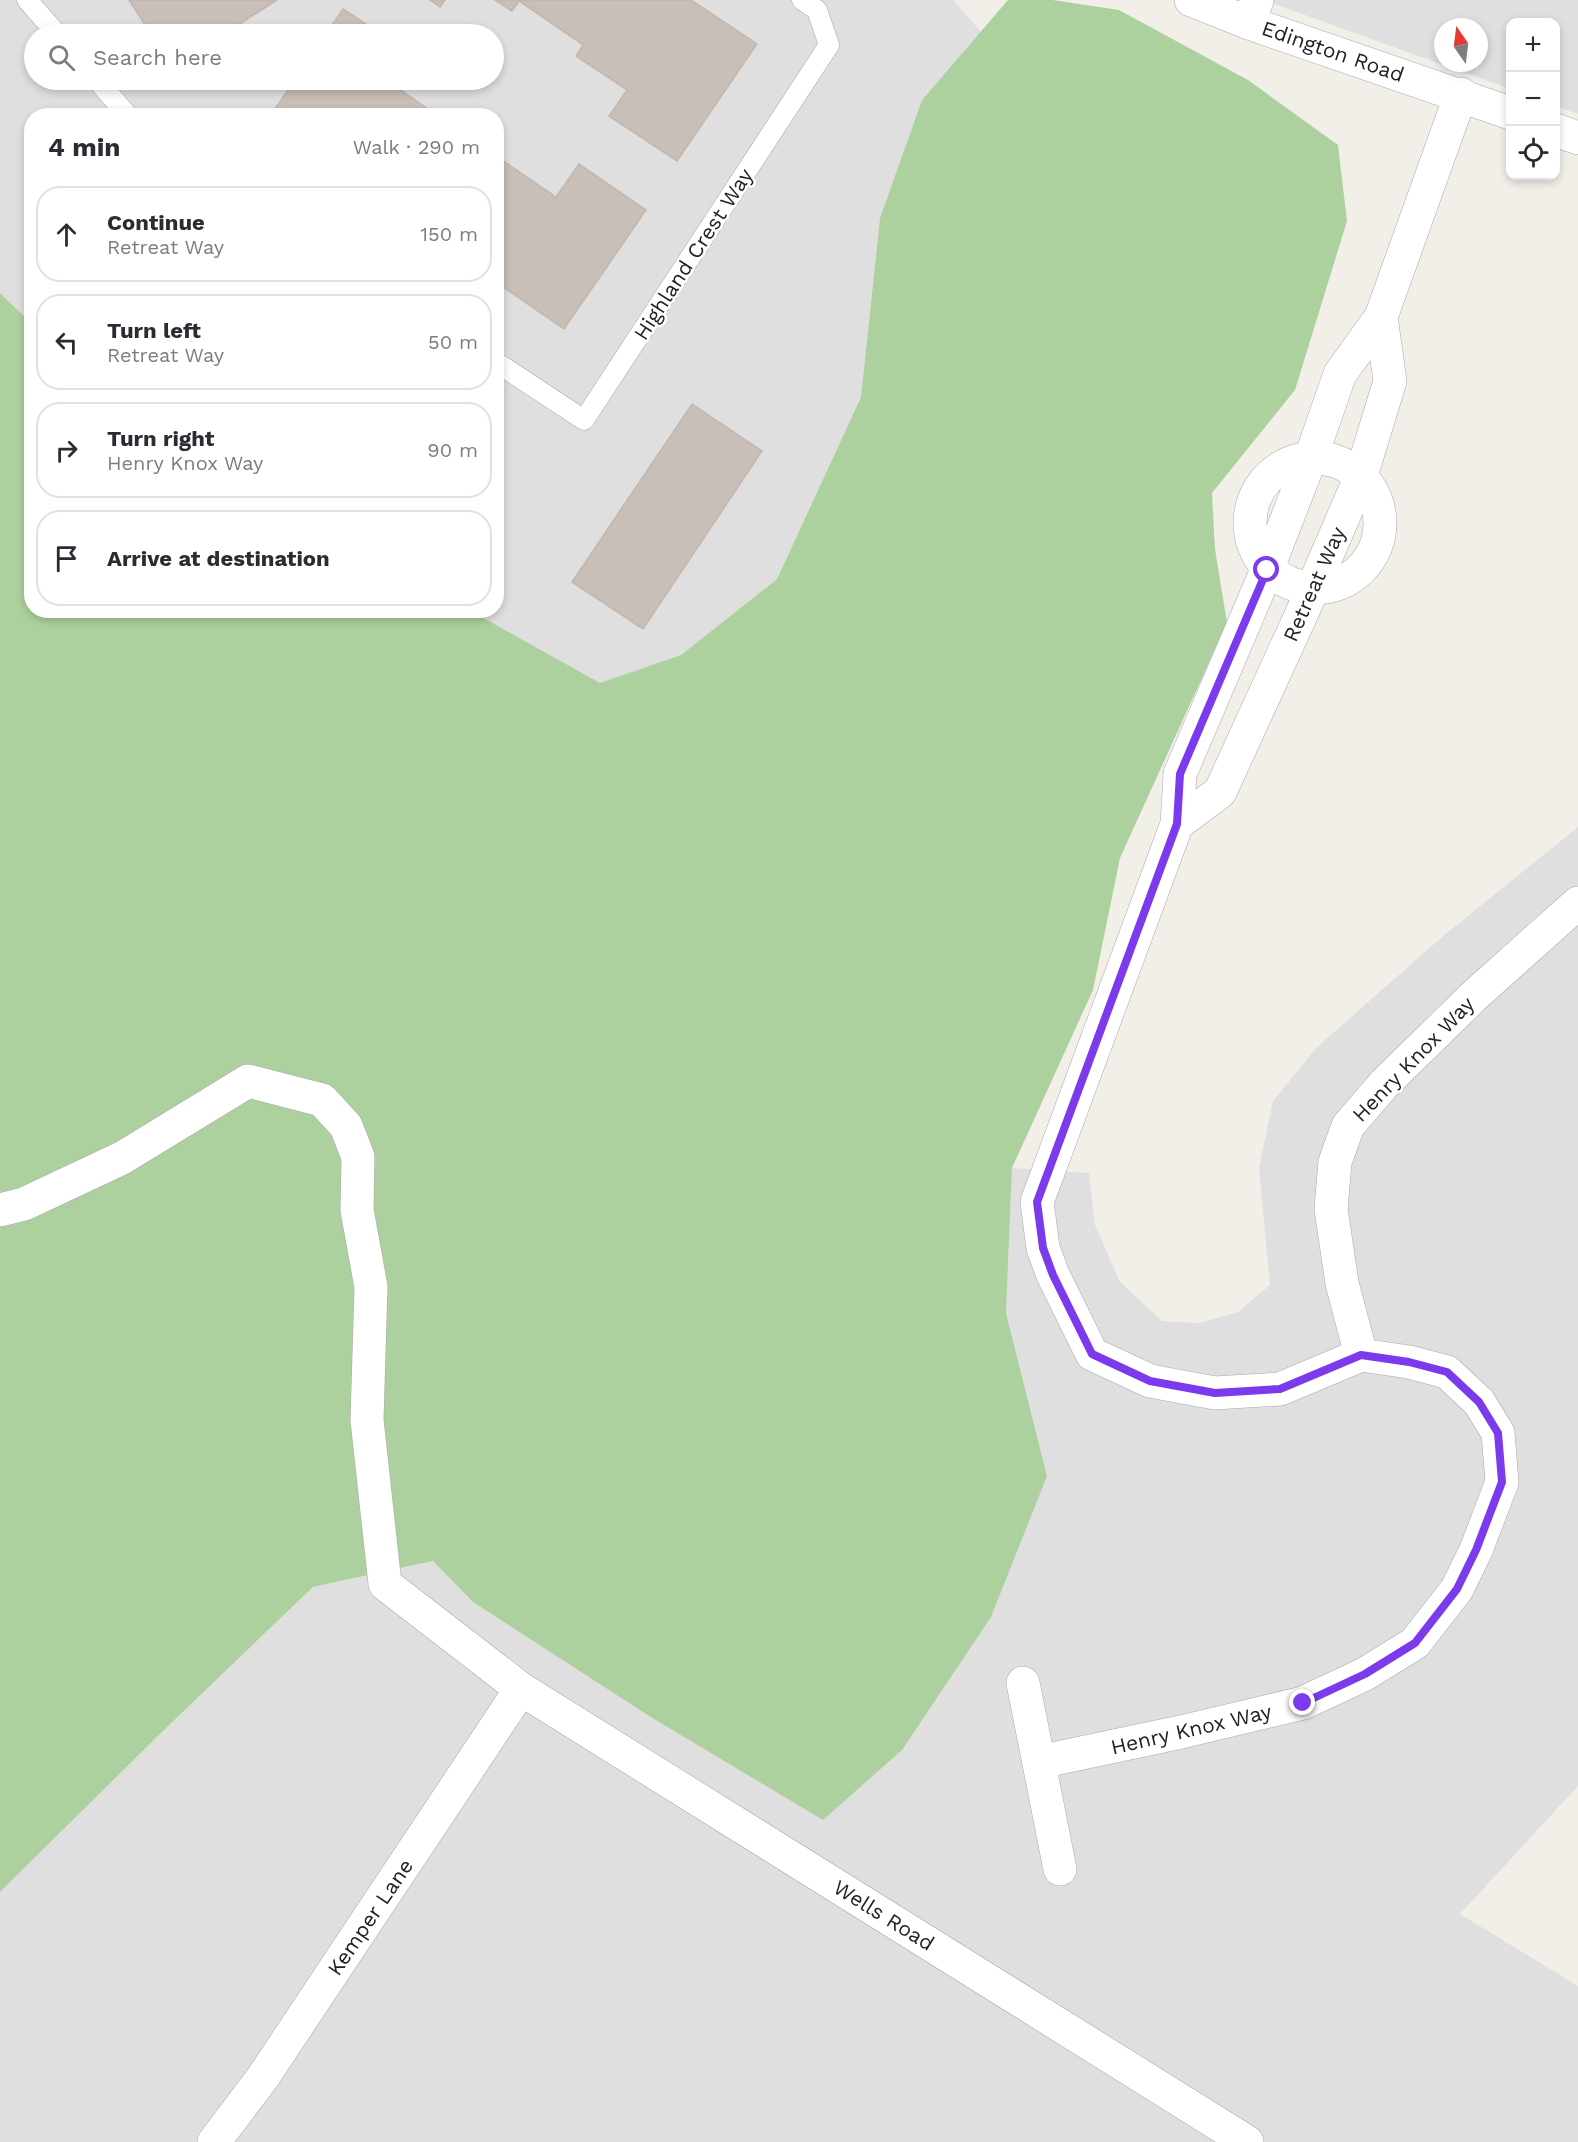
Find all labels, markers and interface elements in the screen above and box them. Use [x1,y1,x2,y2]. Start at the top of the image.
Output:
street label: Edington Road [1259,15,1407,87]
north arrow [1434,18,1488,72]
map controls [1506,18,1560,180]
button: + [1506,18,1560,72]
search box [24,24,504,90]
icon: search [45,41,78,74]
text: Search here [93,45,222,70]
button: − [1506,72,1560,126]
button: locate [1506,126,1560,180]
text: 4 min [48,132,120,162]
text: Walk · 290 m [353,135,480,159]
street label: Highland Crest Way [628,163,758,344]
text: Continue [107,210,205,235]
icon: ahead [50,218,83,251]
text: 150 m [420,222,478,246]
text: Retreat Way [107,235,224,259]
text: Turn left [107,318,201,343]
icon: left [50,326,83,359]
text: 50 m [428,330,478,354]
text: Retreat Way [107,343,224,367]
text: Turn right [107,426,214,451]
icon: right [50,434,83,467]
text: 90 m [427,438,478,462]
text: Henry Knox Way [107,451,263,475]
street label: Retreat Way [1278,523,1350,645]
icon: arrive [50,542,83,575]
text: Arrive at destination [107,546,330,571]
route start [1253,556,1279,582]
street label: Henry Knox Way [1347,991,1479,1127]
route end [1289,1689,1315,1715]
street label: Henry Knox Way [1108,1698,1274,1760]
street label: Kemper Lane [322,1854,418,1980]
street label: Wells Road [829,1874,939,1956]

